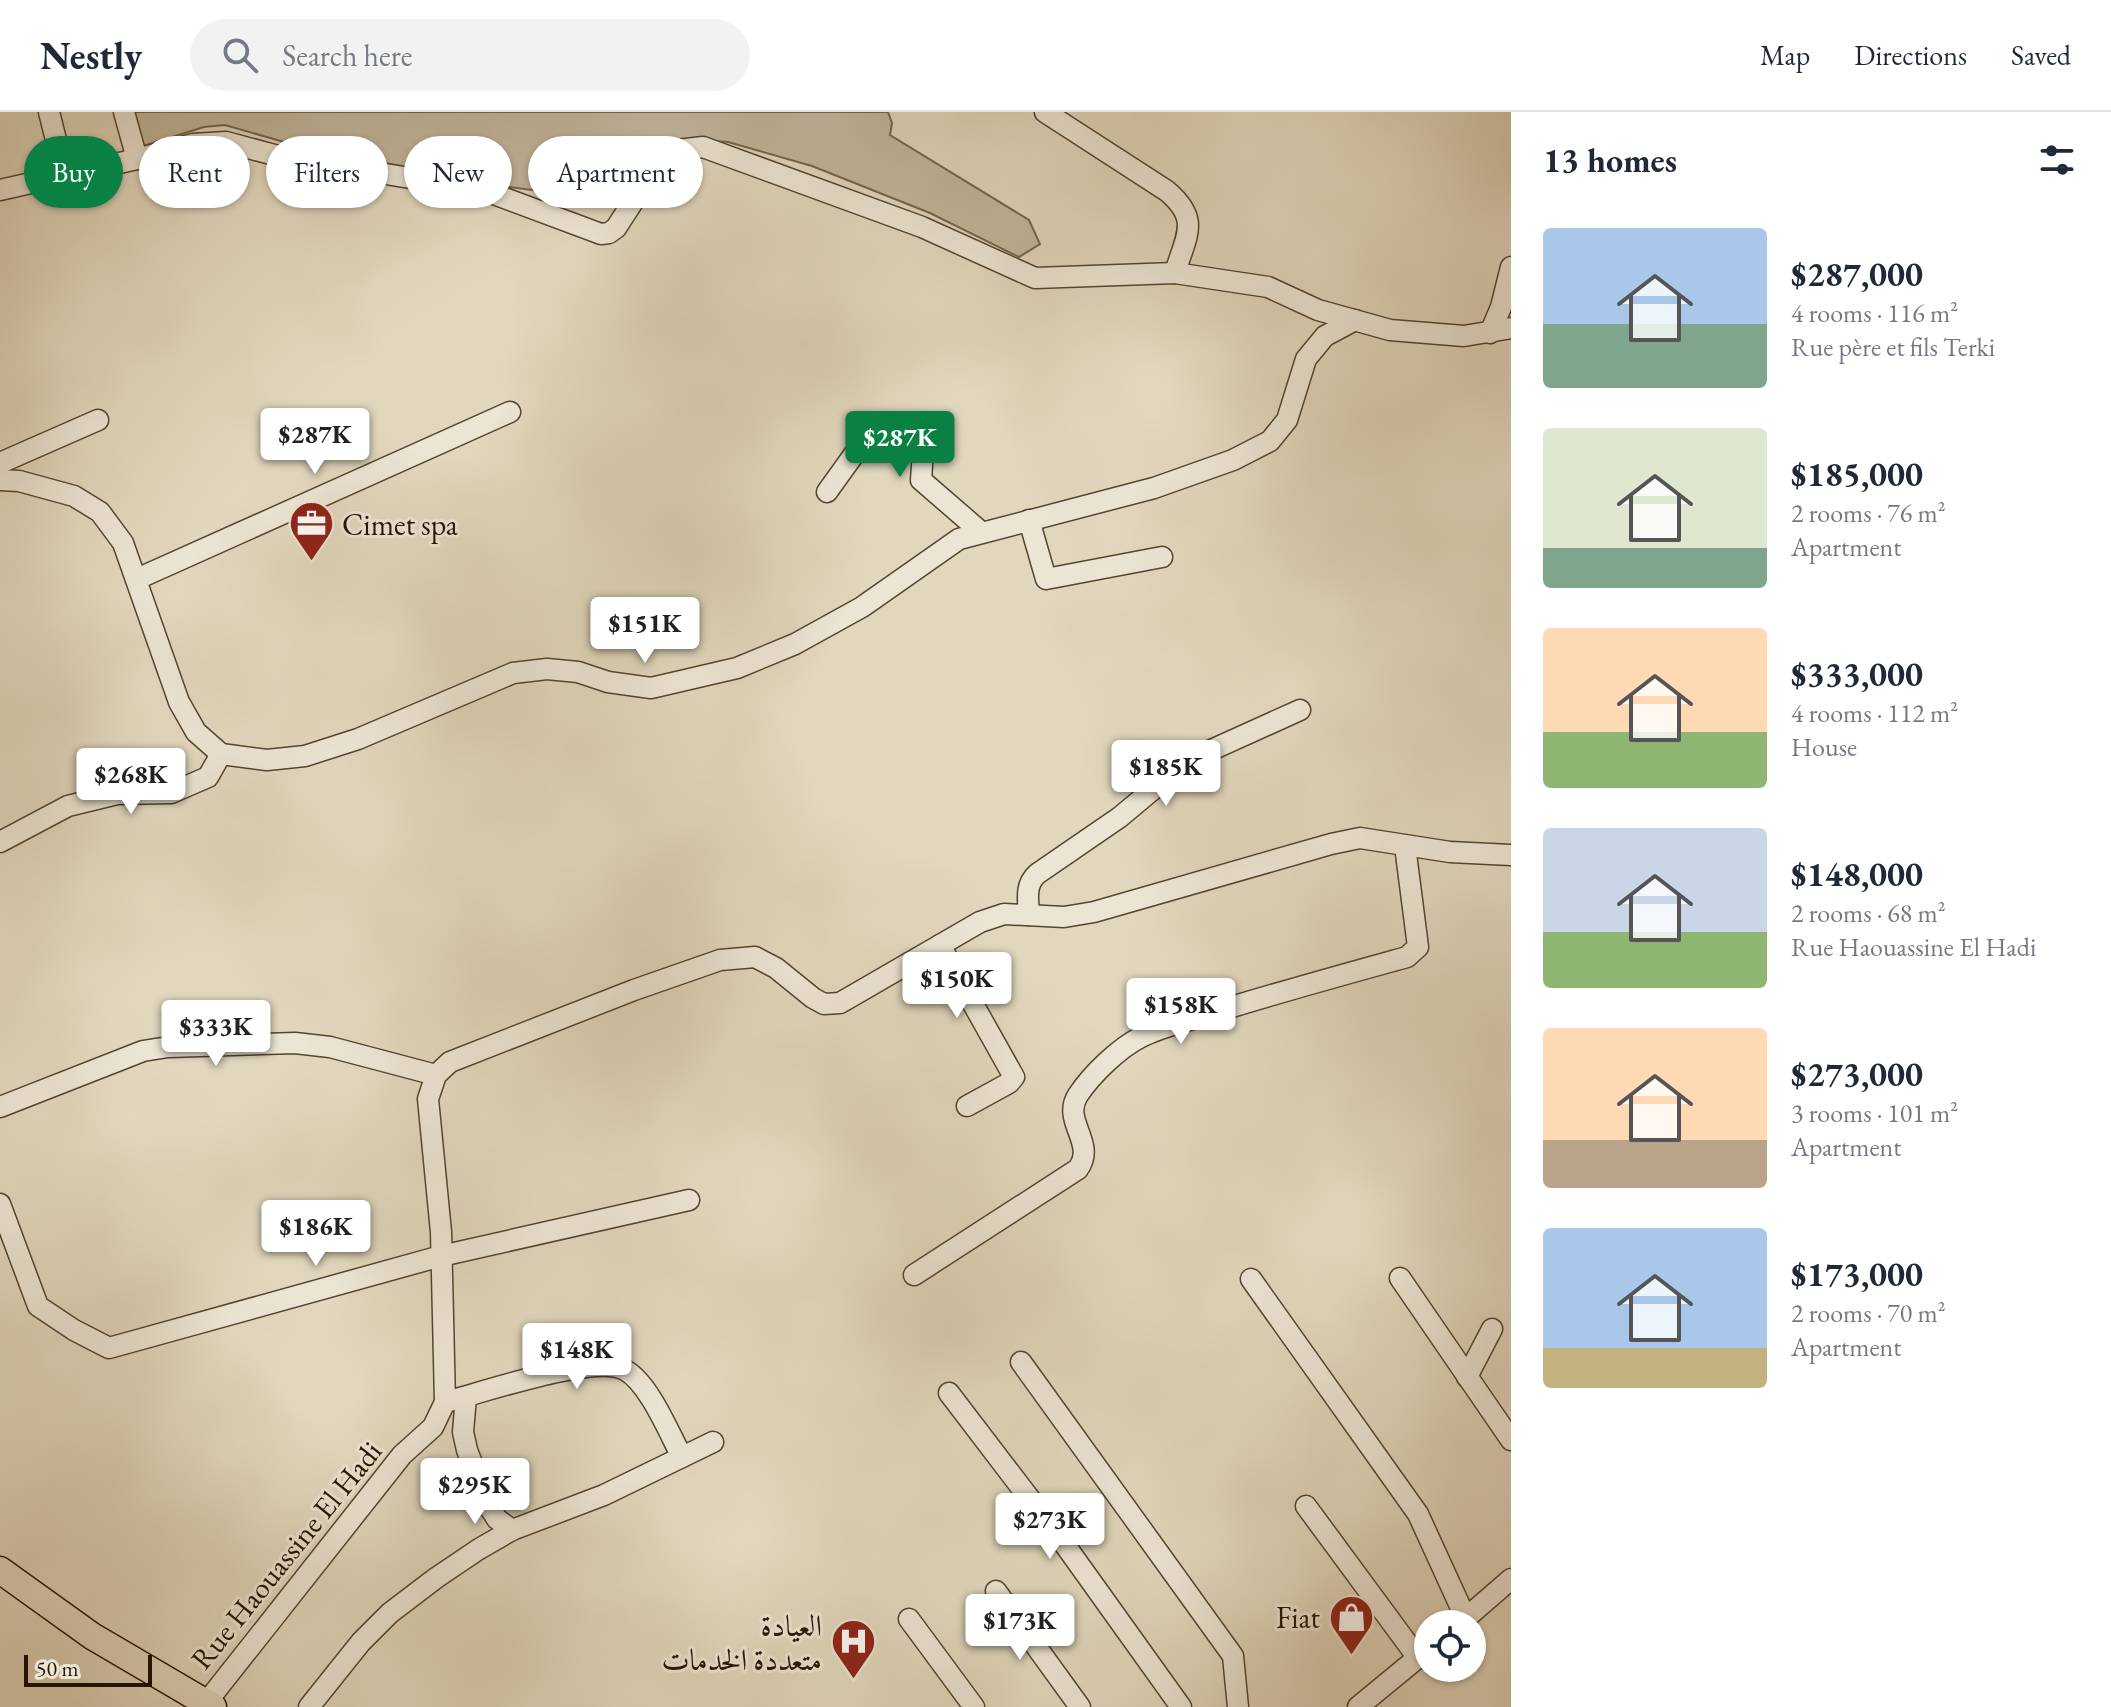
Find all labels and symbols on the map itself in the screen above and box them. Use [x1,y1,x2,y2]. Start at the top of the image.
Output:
pin: $287K [259,408,371,476]
pin: $287K [844,411,956,479]
office icon: Cimet spa [287,500,335,563]
place label: Cimet spa [342,505,458,544]
pin: $151K [589,597,701,665]
pin: $185K [1110,740,1222,808]
pin: $268K [75,748,187,816]
pin: $150K [901,952,1013,1020]
pin: $158K [1125,978,1237,1046]
pin: $333K [160,1000,272,1068]
pin: $186K [260,1200,372,1268]
pin: $148K [521,1323,633,1391]
street label: Rue Haouassine El Hadi [182,1433,390,1677]
pin: $295K [419,1458,531,1526]
pin: $273K [994,1493,1106,1561]
shop icon: Fiat [1327,1593,1375,1656]
pin: $173K [964,1594,1076,1662]
place label: Fiat [1276,1598,1321,1637]
place label: العيادة متعددة الخدمات [661,1606,822,1679]
hospital icon: العيادة متعددة الخدمات [829,1618,877,1681]
scale bar [24,1651,152,1687]

